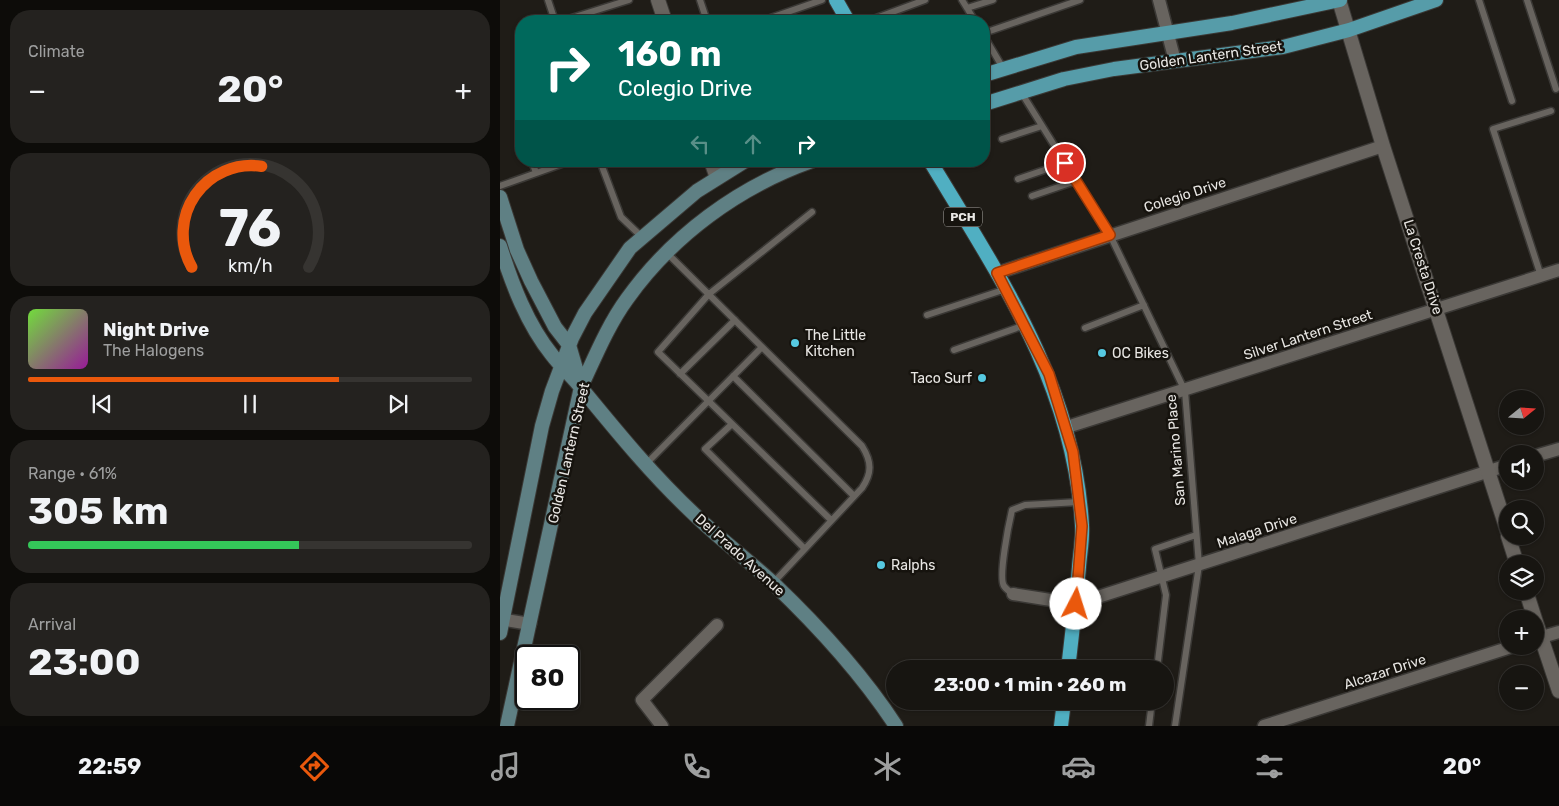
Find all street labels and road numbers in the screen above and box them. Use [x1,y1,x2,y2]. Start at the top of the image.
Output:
street label: Golden Lantern Street [1138,37,1284,74]
street label: Colegio Drive [1142,174,1228,216]
road number: PCH [944,208,982,226]
street label: La Cresta Drive [1400,217,1446,317]
street label: Silver Lantern Street [1242,306,1375,364]
street label: Golden Lantern Street [545,380,594,525]
street label: San Marino Place [1163,394,1189,506]
street label: Del Prado Avenue [692,510,788,600]
street label: Malaga Drive [1215,510,1299,552]
street label: Alcazar Drive [1342,651,1428,693]

